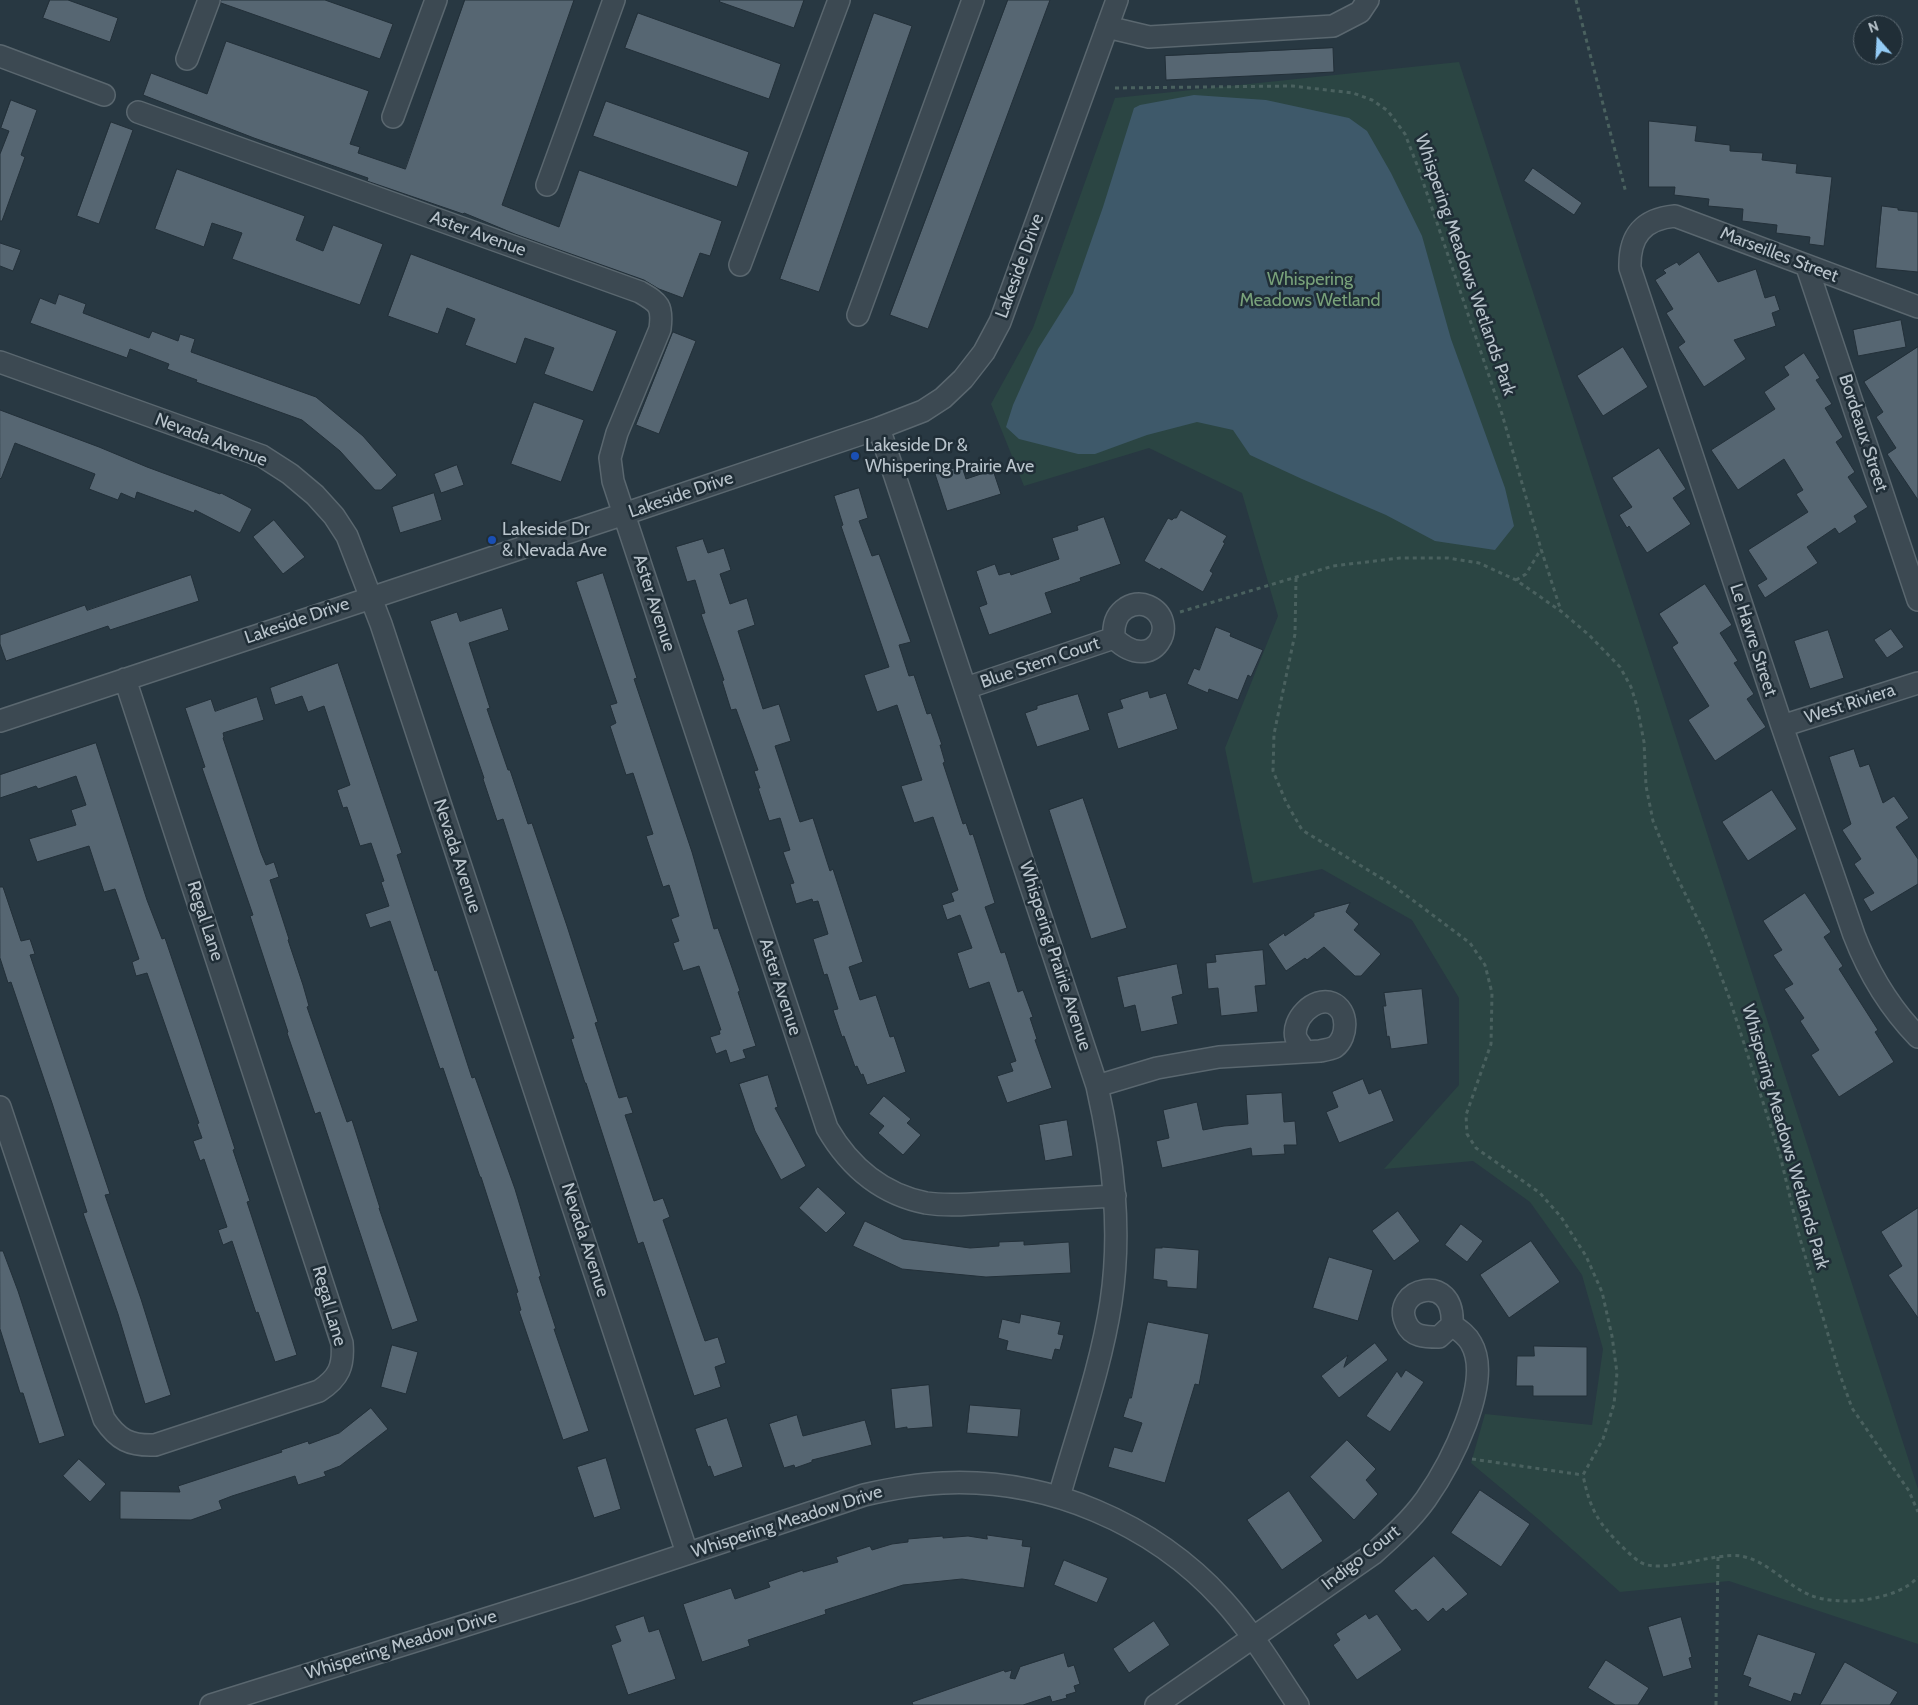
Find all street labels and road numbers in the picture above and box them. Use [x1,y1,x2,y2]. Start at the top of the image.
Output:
street label: Whispering Meadows Wetlands Park [1410,131,1520,399]
street label: Aster Avenue [427,207,529,261]
street label: Lakeside Drive [991,211,1049,321]
street label: Marseilles Street [1717,223,1841,287]
street label: Bordeaux Street [1834,372,1892,494]
street label: Nevada Avenue [152,409,270,471]
street label: Lakeside Drive [626,467,736,523]
street label: Aster Avenue [628,552,680,654]
street label: Le Havre Street [1725,581,1781,699]
street label: Lakeside Drive [242,593,352,649]
street label: Blue Stem Court [977,632,1103,694]
street label: West Riviera [1802,679,1898,729]
street label: Nevada Avenue [428,796,486,916]
street label: Whispering Prairie Avenue [1014,859,1096,1053]
street label: Regal Lane [182,878,228,964]
street label: Aster Avenue [754,936,806,1038]
street label: Whispering Meadows Wetlands Park [1737,1002,1833,1272]
street label: Nevada Avenue [556,1180,614,1300]
street label: Regal Lane [307,1263,351,1349]
street label: Whispering Meadow Drive [689,1481,885,1563]
street label: Indigo Court [1318,1521,1404,1595]
street label: Whispering Meadow Drive [302,1606,500,1684]

